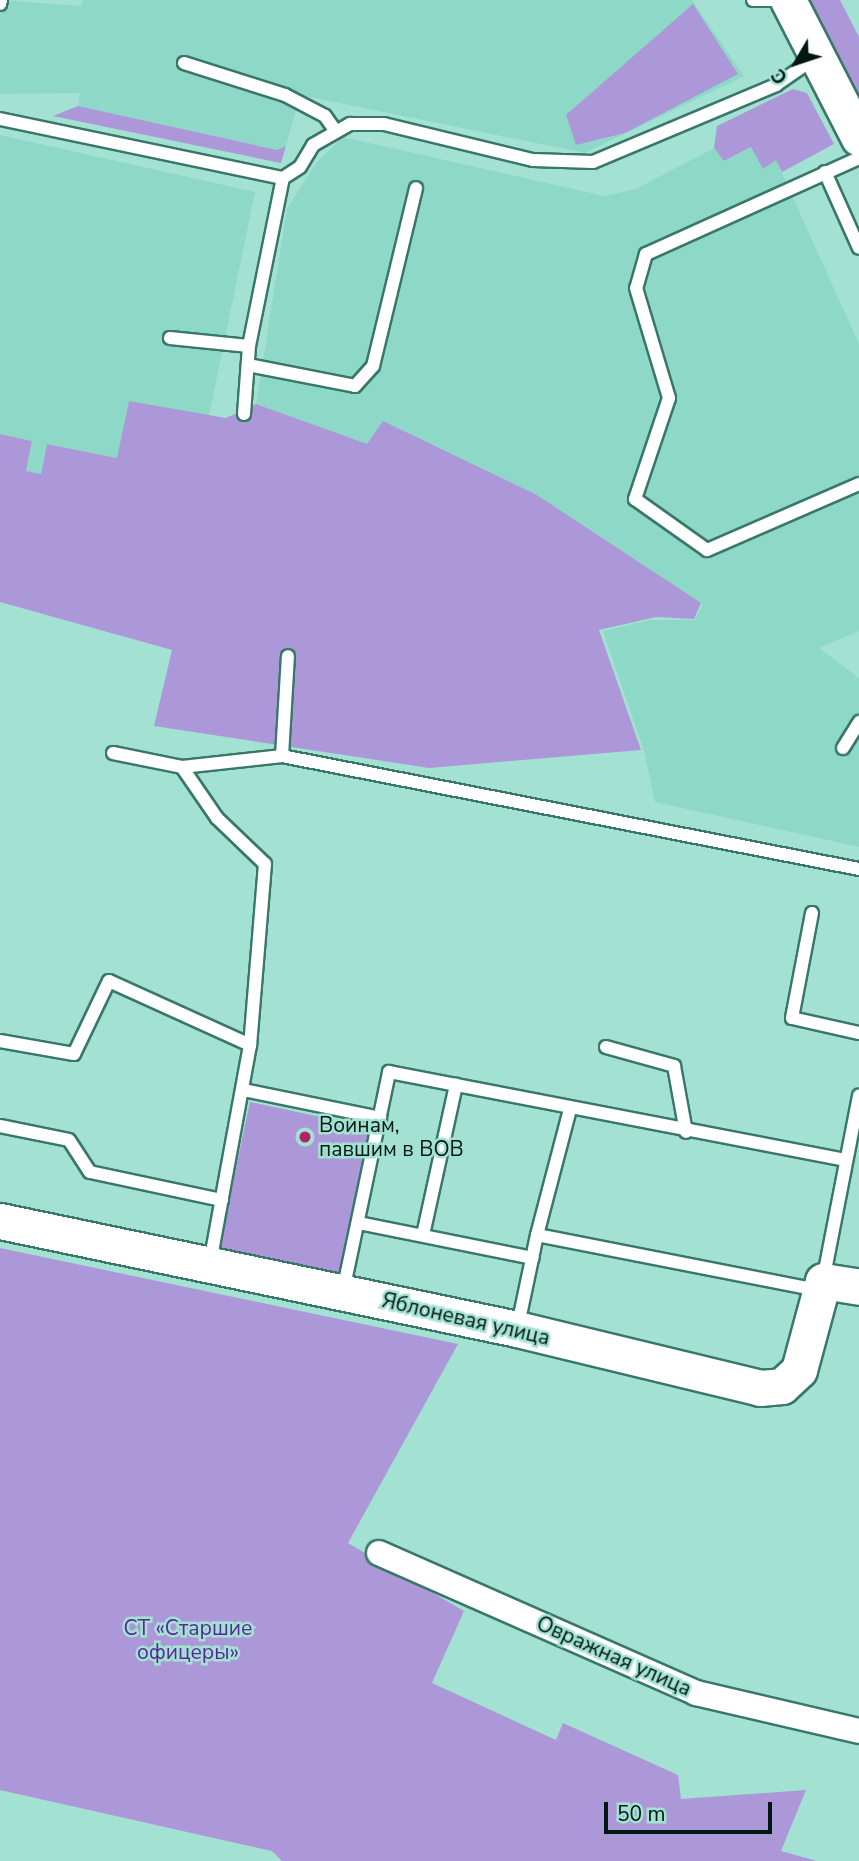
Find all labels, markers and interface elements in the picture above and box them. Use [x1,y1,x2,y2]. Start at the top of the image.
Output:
north arrow [761,28,831,98]
text: С [766,63,794,89]
place label: Воинам, павшим в ВОВ [319,1112,464,1162]
marker: Воинам, павшим в ВОВ [297,1129,313,1145]
street label: Яблоневая улица [380,1287,552,1351]
street label: Овражная улица [533,1611,695,1701]
park label: СТ «Старшие офицеры» [124,1615,252,1665]
scale bar [607,1787,775,1831]
text: 50 m [617,1800,666,1828]

